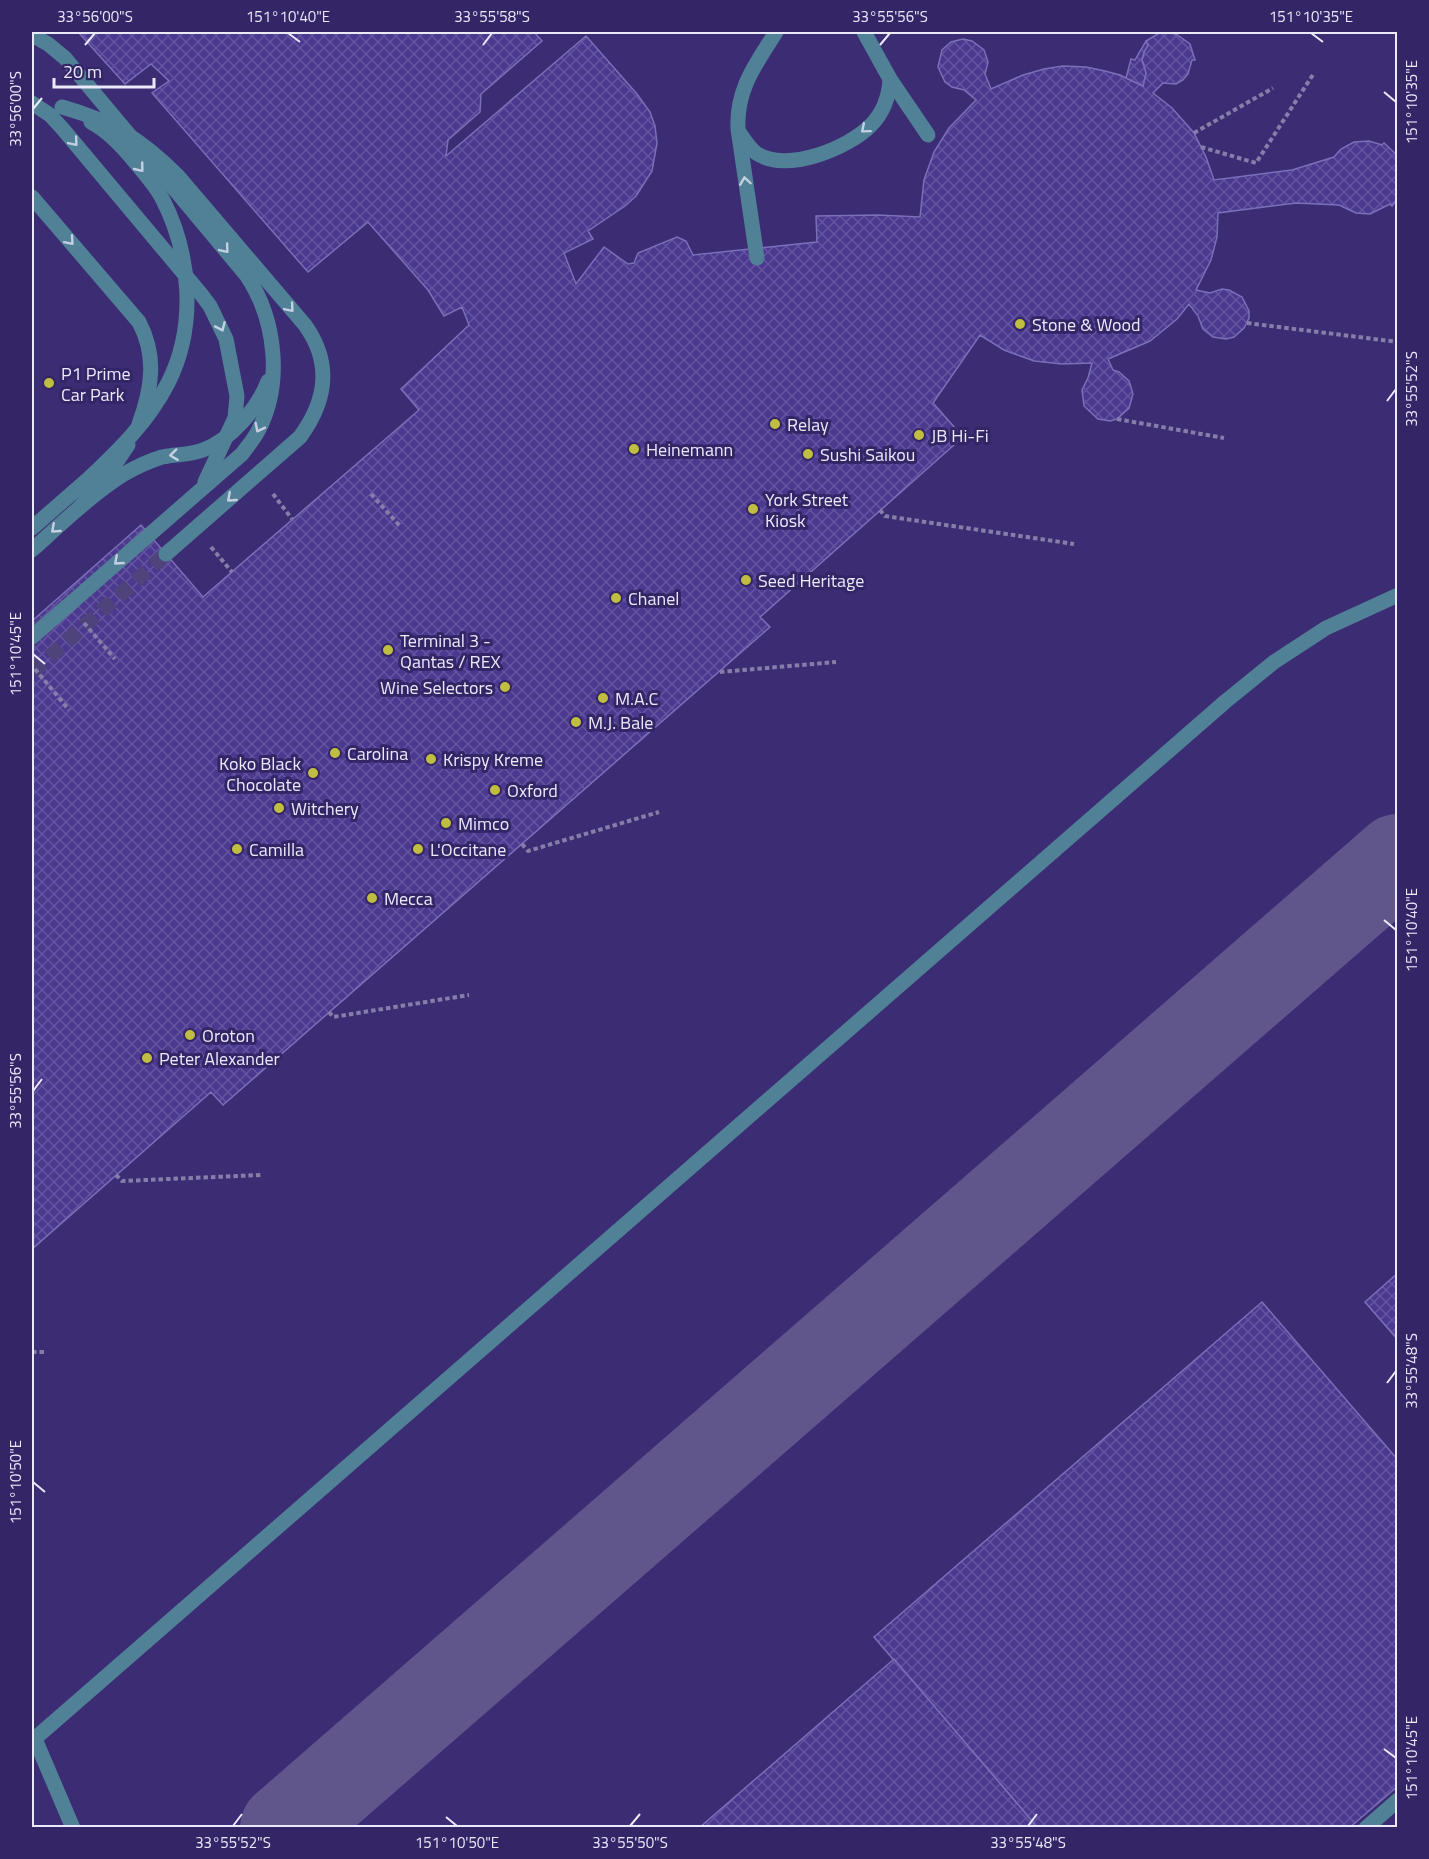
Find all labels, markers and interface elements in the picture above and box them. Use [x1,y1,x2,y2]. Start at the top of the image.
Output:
text: 33°56'00"S [57,5,133,28]
text: 151°10'40"E [246,5,330,28]
text: 33°55'58"S [454,5,530,28]
text: 33°55'56"S [852,5,928,28]
text: 151°10'35"E [1269,5,1353,28]
scale bar [54,51,154,89]
text: 20 m [63,58,102,85]
text: 151°10'35"E [1400,60,1423,144]
text: 33°56'00"S [4,71,27,147]
one-way arrow [861,122,872,133]
one-way arrow [67,135,78,146]
one-way arrow [133,161,144,172]
one-way arrow [740,176,752,185]
one-way arrow [62,234,73,245]
one-way arrow [217,242,228,253]
one-way arrow [283,301,294,312]
place label: Stone & Wood [1032,311,1141,338]
marker: Stone & Wood [1013,317,1027,331]
one-way arrow [214,321,226,332]
text: 33°55'52"S [1400,351,1423,427]
place label: P1 Prime Car Park [61,360,131,408]
marker: P1 Prime Car Park [42,376,56,390]
place label: Relay [787,411,829,438]
marker: Relay [768,417,782,431]
one-way arrow [255,421,267,432]
place label: JB Hi-Fi [931,422,989,449]
marker: JB Hi-Fi [912,428,926,442]
place label: Heinemann [646,436,733,463]
place label: Sushi Saikou [820,441,915,468]
marker: Heinemann [627,442,641,456]
marker: Sushi Saikou [801,447,815,461]
one-way arrow [169,449,179,461]
place label: York Street Kiosk [765,486,849,534]
one-way arrow [227,490,238,501]
marker: York Street Kiosk [746,502,760,516]
one-way arrow [51,522,62,533]
one-way arrow [115,554,125,565]
place label: Seed Heritage [758,567,864,594]
marker: Seed Heritage [739,573,753,587]
place label: Chanel [628,585,679,612]
marker: Chanel [609,591,623,605]
text: 151°10'45"E [4,612,27,696]
place label: Terminal 3 - Qantas / REX [400,627,501,675]
marker: Terminal 3 - Qantas / REX [381,643,395,657]
place label: Wine Selectors [380,674,493,701]
marker: Wine Selectors [498,680,512,694]
place label: M.A.C [615,685,658,712]
marker: M.A.C [596,691,610,705]
place label: M.J. Bale [588,709,653,736]
marker: M.J. Bale [569,715,583,729]
place label: Carolina [347,740,408,767]
marker: Carolina [328,746,342,760]
place label: Krispy Kreme [443,746,543,773]
place label: Koko Black Chocolate [219,750,301,798]
marker: Krispy Kreme [424,752,438,766]
marker: Koko Black Chocolate [306,766,320,780]
place label: Oxford [507,777,558,804]
marker: Oxford [488,783,502,797]
place label: Witchery [291,795,359,822]
marker: Witchery [272,801,286,815]
place label: Mimco [458,810,509,837]
marker: Mimco [439,816,453,830]
place label: Camilla [249,836,304,863]
place label: L'Occitane [430,836,506,863]
marker: Camilla [230,842,244,856]
marker: L'Occitane [411,842,425,856]
place label: Mecca [384,885,433,912]
text: 151°10'40"E [1400,888,1423,972]
marker: Mecca [365,891,379,905]
place label: Oroton [202,1022,255,1049]
marker: Oroton [183,1028,197,1042]
place label: Peter Alexander [159,1045,280,1072]
marker: Peter Alexander [140,1051,154,1065]
text: 33°55'56"S [4,1053,27,1129]
text: 33°55'48"S [1400,1333,1423,1409]
text: 151°10'50"E [4,1440,27,1524]
text: 151°10'45"E [1400,1716,1423,1800]
text: 33°55'52"S [195,1831,271,1854]
text: 151°10'50"E [415,1831,499,1854]
text: 33°55'50"S [592,1831,668,1854]
text: 33°55'48"S [990,1831,1066,1854]

